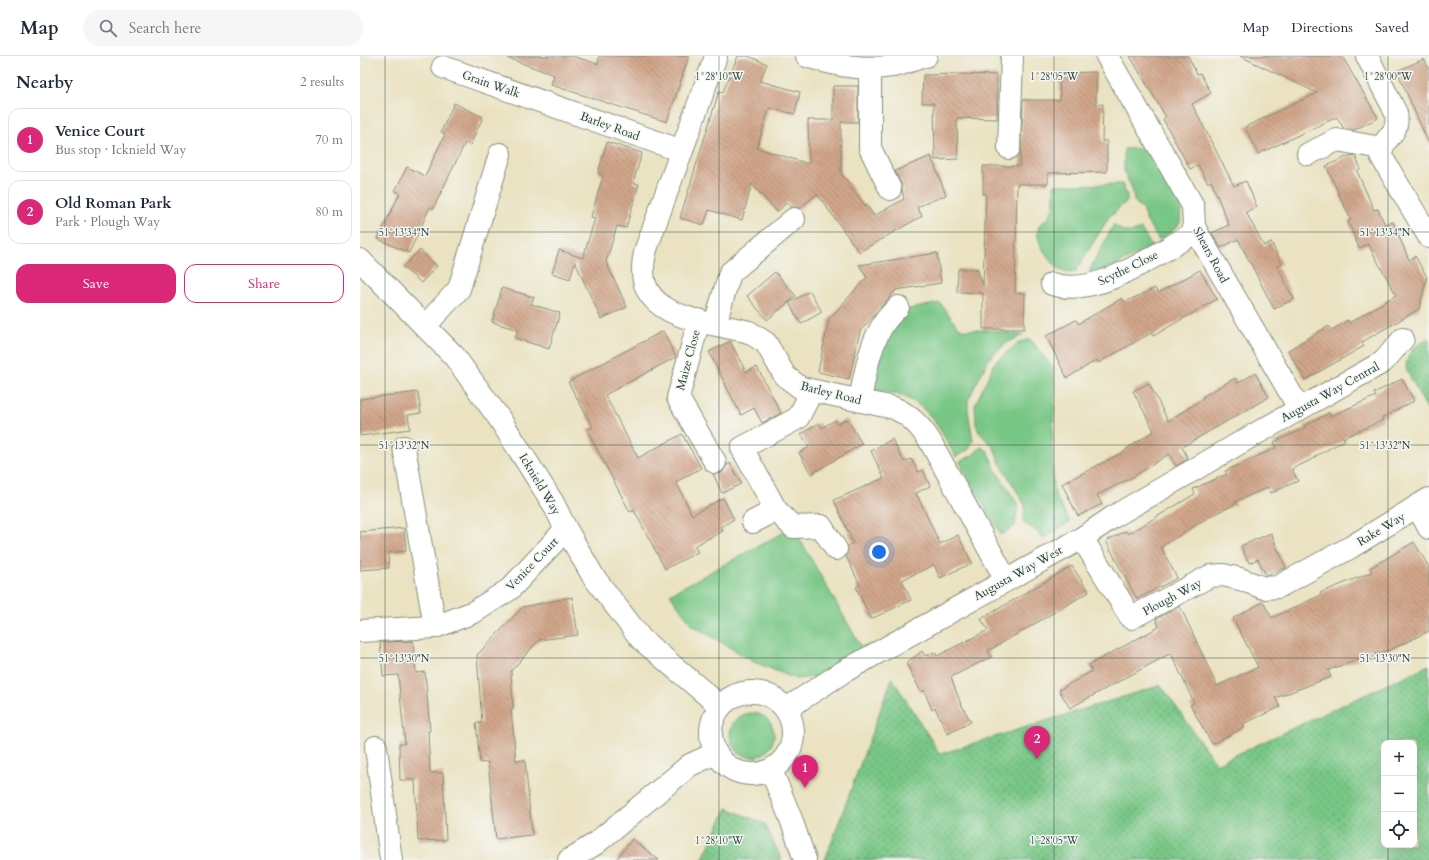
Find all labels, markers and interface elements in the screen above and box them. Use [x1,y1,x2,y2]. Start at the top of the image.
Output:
search box [83,10,363,46]
text: Map [20,15,59,41]
icon: search [97,17,119,39]
text: Search here [129,18,201,38]
text: Map [1243,18,1269,37]
text: Directions [1291,18,1353,37]
text: Saved [1375,18,1409,37]
street label: Grain Walk [460,67,523,102]
text: 1°28'10"W [695,70,744,84]
text: 1°28'05"W [1030,70,1079,84]
text: 1°28'00"W [1364,70,1413,84]
text: Nearby [16,71,73,94]
text: 2 results [300,73,344,91]
street label: Barley Road [578,108,643,144]
text: Venice Court [55,121,145,141]
text: 1 [27,131,33,149]
text: 70 m [315,131,343,149]
text: Bus stop · Icknield Way [55,141,186,159]
text: Old Roman Park [55,193,172,213]
text: 2 [27,203,33,221]
text: 80 m [315,203,343,221]
text: Park · Plough Way [55,213,160,231]
street label: Shears Road [1190,224,1233,286]
text: 51°13'34"N [379,226,430,240]
text: 51°13'34"N [1360,226,1411,240]
street label: Scythe Close [1095,247,1161,289]
button: Save [16,264,176,303]
button: Share [184,264,344,303]
street label: Maize Close [672,328,704,392]
street label: Augusta Way Central [1278,358,1382,426]
street label: Barley Road [799,378,864,408]
text: 51°13'32"N [379,439,430,453]
text: 51°13'32"N [1360,439,1411,453]
street label: Icknield Way [515,450,565,518]
street label: Rake Way [1354,508,1409,550]
street label: Venice Court [502,533,562,594]
your location [869,542,889,562]
street label: Augusta Way West [971,542,1065,604]
street label: Plough Way [1140,574,1205,619]
text: 51°13'30"N [379,652,430,666]
text: 51°13'30"N [1360,652,1411,666]
pin: 2 [1024,726,1050,759]
map controls [1381,740,1417,848]
button: + [1381,740,1417,776]
pin: 1 [792,755,818,788]
button: − [1381,776,1417,812]
button: locate [1381,812,1417,848]
text: 1°28'10"W [695,834,744,848]
text: 1°28'05"W [1030,834,1079,848]

